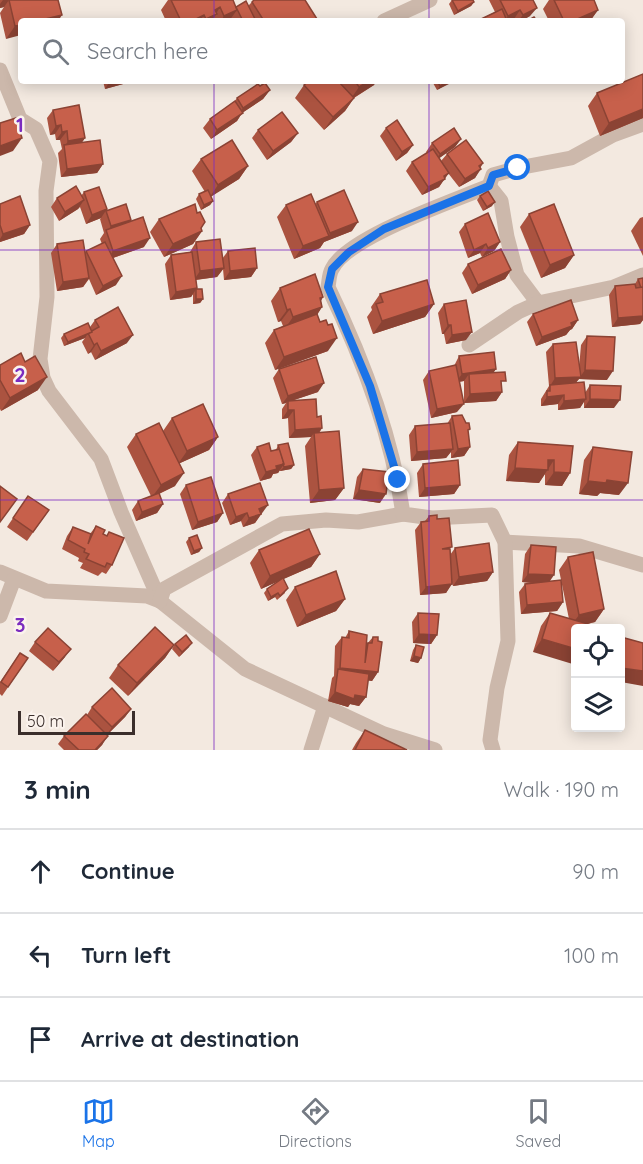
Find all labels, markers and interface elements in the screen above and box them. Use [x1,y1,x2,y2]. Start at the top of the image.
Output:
search box [18,18,625,84]
icon: search [39,35,72,68]
text: Search here [87,37,208,65]
text: 1 [16,112,24,137]
route start [504,154,530,180]
text: 2 [14,362,26,387]
route end [384,466,410,492]
text: 3 [15,612,25,637]
map controls [571,624,625,732]
button: locate [571,624,625,678]
button: layers [571,678,625,732]
scale bar [18,708,135,736]
text: 50 m [27,711,64,731]
text: 3 min [24,773,91,806]
text: Walk · 190 m [503,777,619,802]
icon: ahead [24,855,57,888]
text: Continue [81,857,175,885]
text: 90 m [572,859,619,884]
icon: left [24,939,57,972]
text: Turn left [81,941,171,969]
text: 100 m [564,943,619,968]
icon: arrive [24,1023,57,1056]
text: Arrive at destination [81,1025,299,1053]
tab: Map [82,1095,115,1151]
tab: Directions [279,1095,352,1151]
tab: Saved [516,1095,561,1151]

